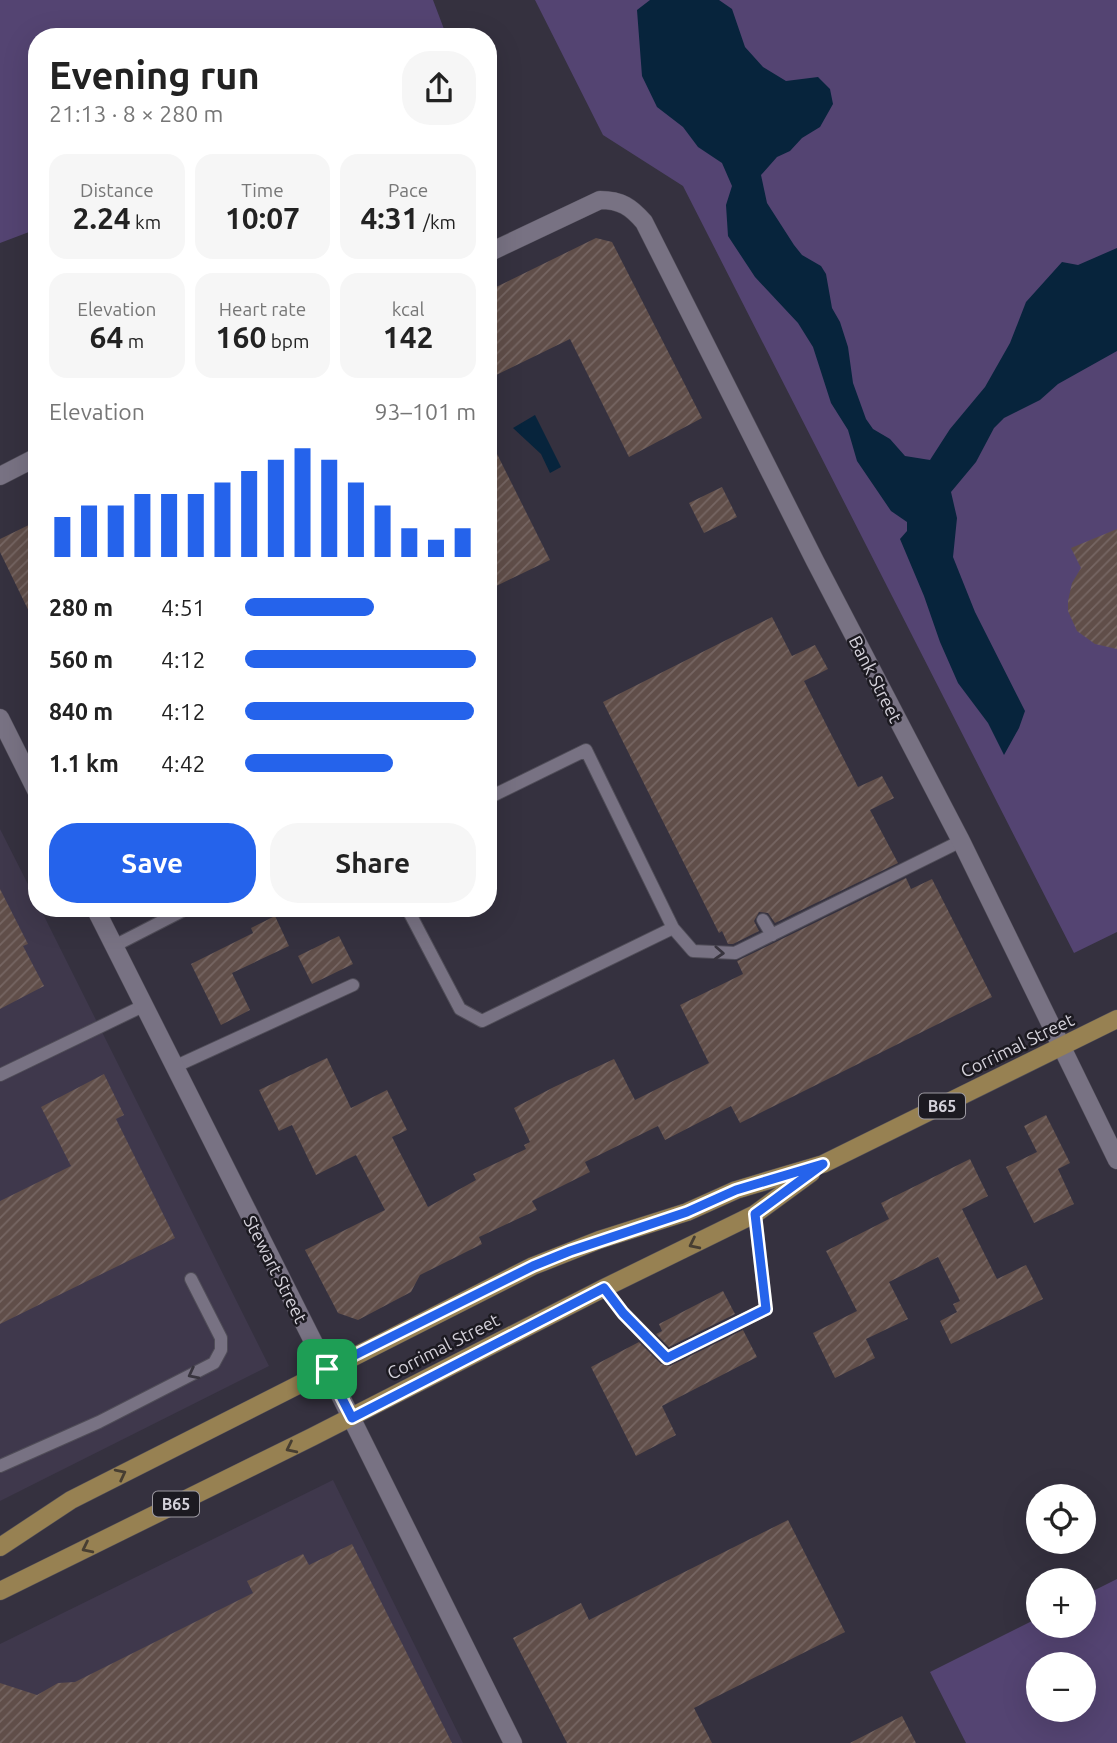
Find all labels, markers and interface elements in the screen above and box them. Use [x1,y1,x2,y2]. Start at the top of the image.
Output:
button: share [402,51,476,125]
text: Evening run [49,54,260,96]
text: 21:13 · 8 × 280 m [49,101,223,126]
text: Distance [80,179,154,201]
text: Time [241,179,284,201]
text: Pace [388,179,428,201]
text: 2.24 [73,201,131,235]
text: 10:07 [225,201,300,235]
text: 4:31 [360,201,419,235]
text: km [131,211,161,233]
text: /km [419,211,456,233]
text: Elevation [77,298,156,320]
text: Heart rate [219,298,306,320]
text: kcal [392,298,425,320]
text: 64 [90,320,123,354]
text: 160 [216,320,266,354]
text: 142 [383,320,434,354]
text: m [123,330,144,352]
text: bpm [266,330,309,352]
text: Elevation [49,399,145,424]
text: 93–101 m [375,399,476,424]
text: 280 m [49,595,113,620]
text: 4:51 [161,595,206,620]
street label: Bank Street [846,632,906,726]
text: 560 m [49,647,113,672]
text: 4:12 [161,647,206,672]
text: 840 m [49,699,113,724]
text: 4:12 [161,699,206,724]
text: 1.1 km [49,751,119,776]
text: 4:42 [161,751,206,776]
button: Save [49,823,256,903]
button: Share [270,823,476,903]
one-way arrow [714,945,725,960]
street label: Corrimal Street [957,1009,1077,1081]
road number: B65 [919,1094,965,1118]
street label: Stewart Street [240,1212,312,1326]
one-way arrow [689,1235,701,1249]
street label: Corrimal Street [383,1309,503,1383]
pin [297,1339,357,1399]
icon: arrive [308,1350,346,1388]
one-way arrow [188,1365,200,1379]
one-way arrow [286,1439,298,1453]
one-way arrow [114,1468,126,1482]
map controls [1026,1484,1096,1722]
button: locate [1026,1484,1096,1554]
road number: B65 [153,1492,199,1516]
one-way arrow [82,1540,94,1554]
button: + [1026,1568,1096,1638]
button: − [1026,1652,1096,1722]

